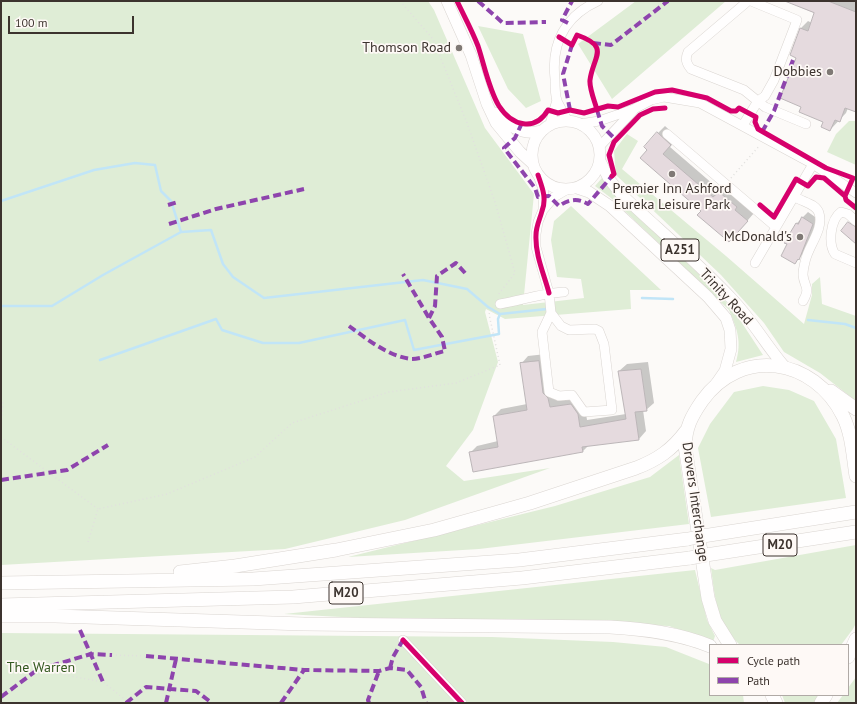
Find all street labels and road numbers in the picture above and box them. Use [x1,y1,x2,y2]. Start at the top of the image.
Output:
road number: A251 [661,239,699,261]
street label: Trinity Road [696,265,756,329]
street label: Drovers Interchange [678,441,712,563]
road number: M20 [763,534,797,556]
road number: M20 [329,582,363,604]

